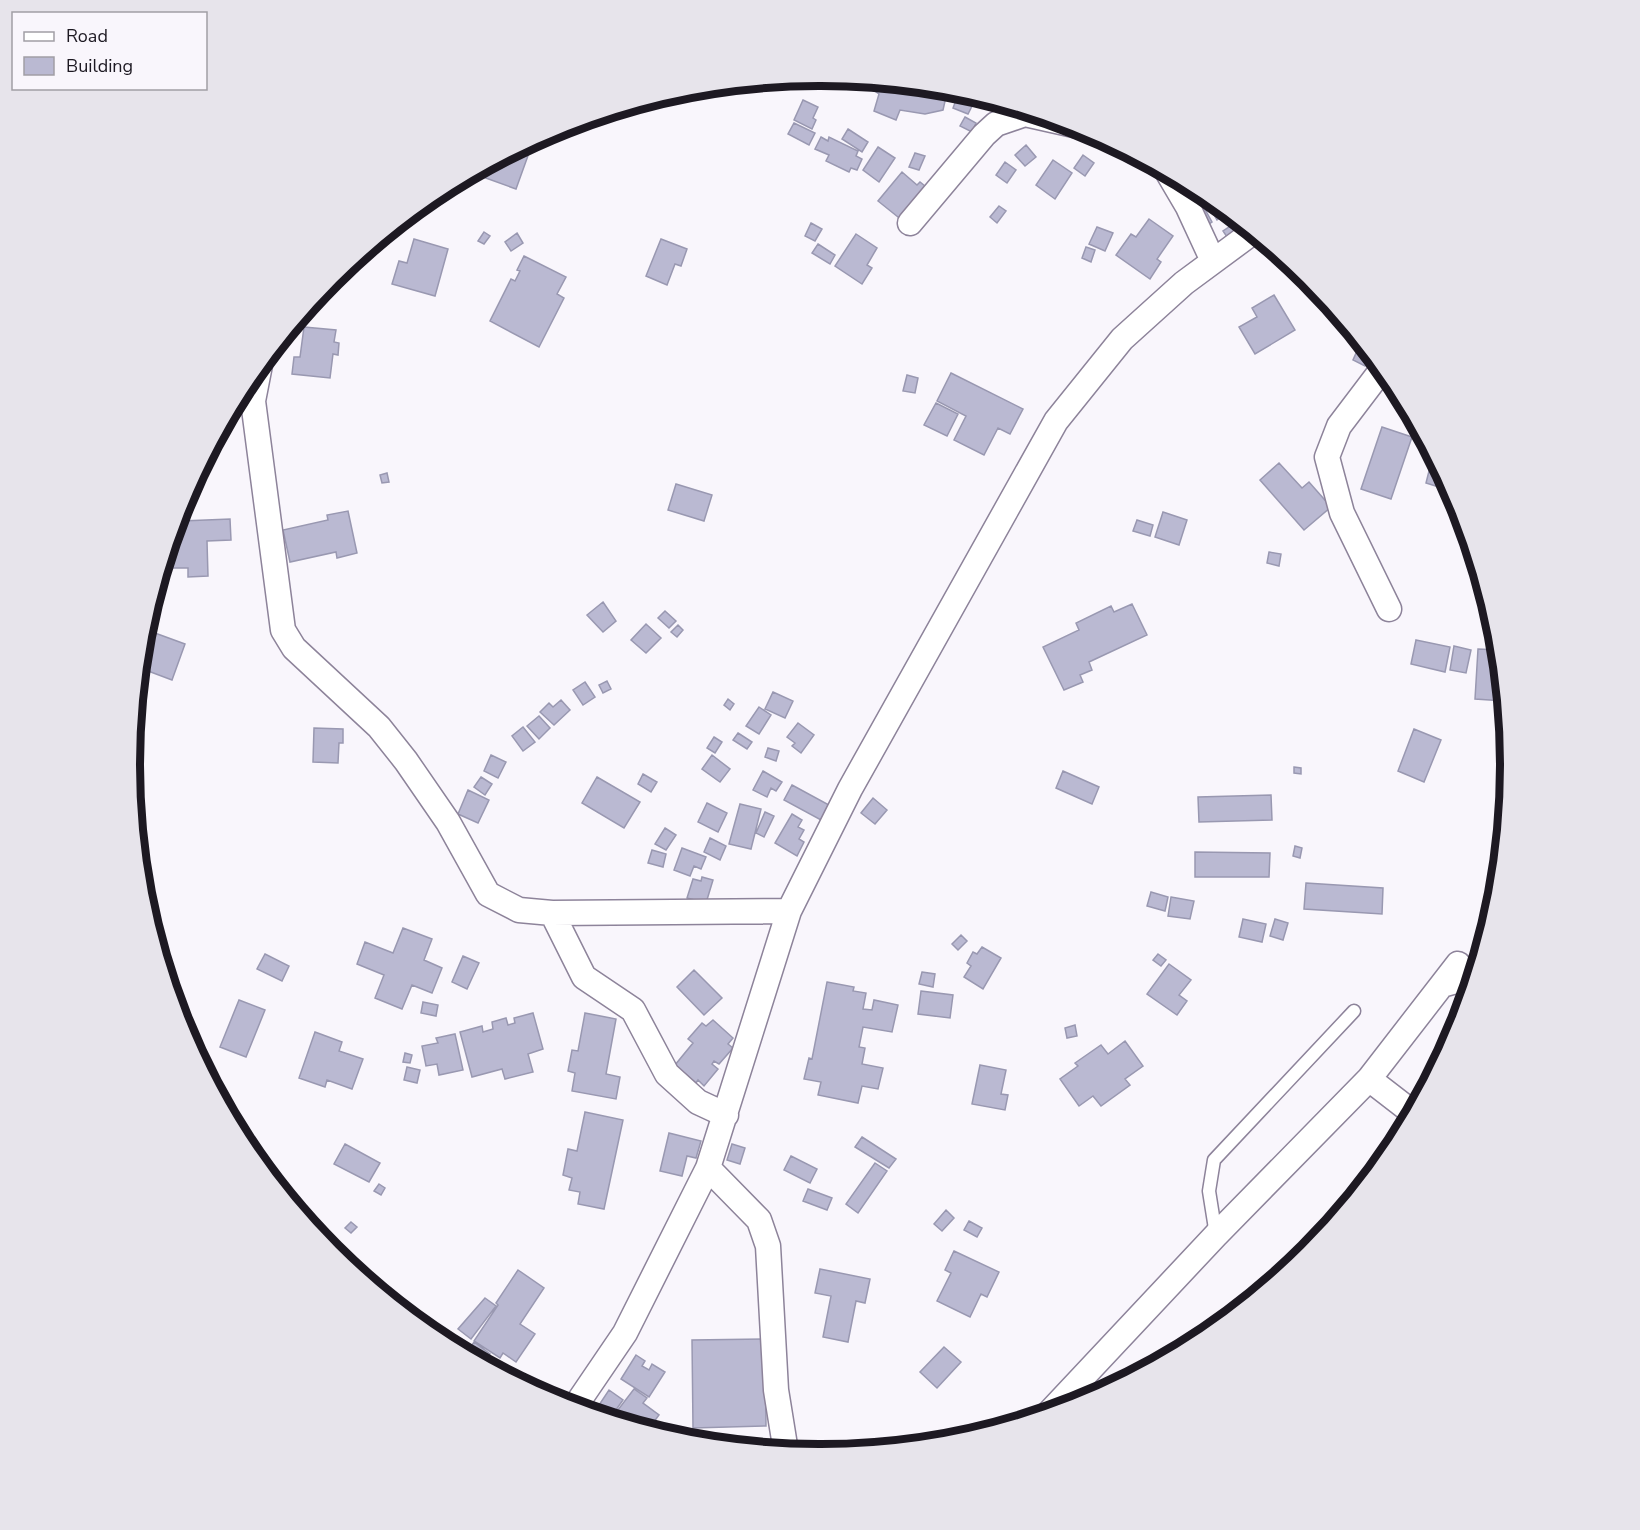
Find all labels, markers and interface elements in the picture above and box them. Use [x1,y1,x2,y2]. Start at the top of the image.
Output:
legend [12,12,207,90]
text: Road [66,24,108,48]
text: Building [66,54,133,78]

